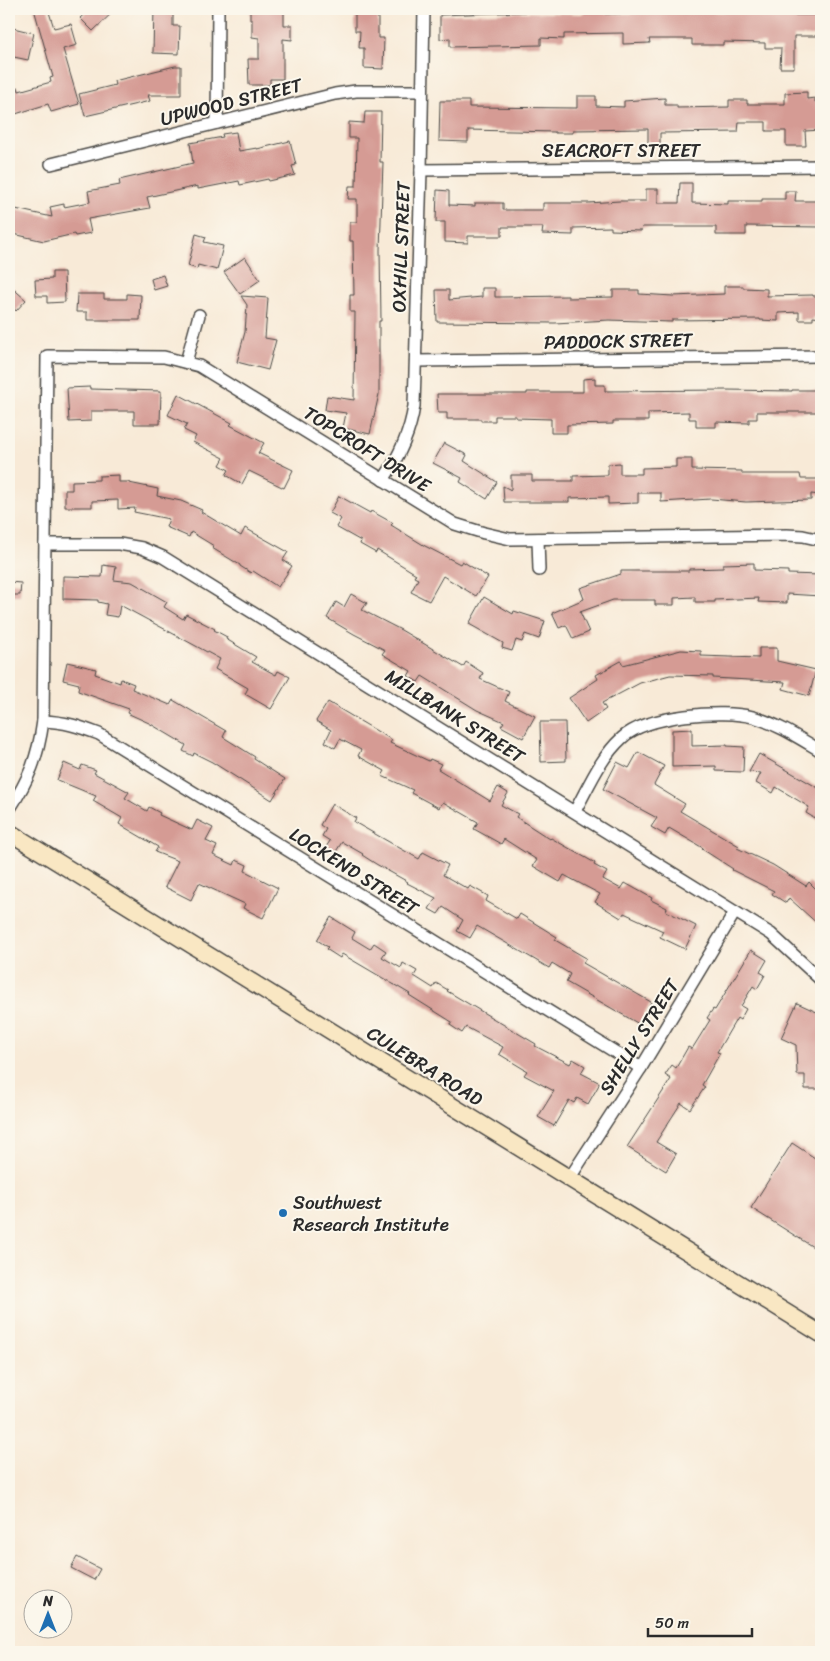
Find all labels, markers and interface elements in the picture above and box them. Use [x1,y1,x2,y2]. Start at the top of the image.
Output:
street label: UPWOOD STREET [157,68,307,136]
street label: SEACROFT STREET [542,134,702,167]
street label: OXHILL STREET [382,180,420,313]
street label: PADDOCK STREET [544,323,694,359]
street label: TOPCROFT DRIVE [297,397,438,502]
street label: MILLBANK STREET [379,660,533,773]
street label: LOCKEND STREET [283,818,426,925]
street label: SHELLY STREET [590,971,689,1102]
street label: CULEBRA ROAD [360,1017,490,1115]
place label: Southwest Research Institute [293,1186,449,1241]
marker: Southwest Research Institute [277,1207,289,1219]
north arrow [22,1588,72,1638]
text: N [42,1589,53,1614]
scale bar [648,1606,751,1638]
text: 50 m [655,1610,690,1636]

